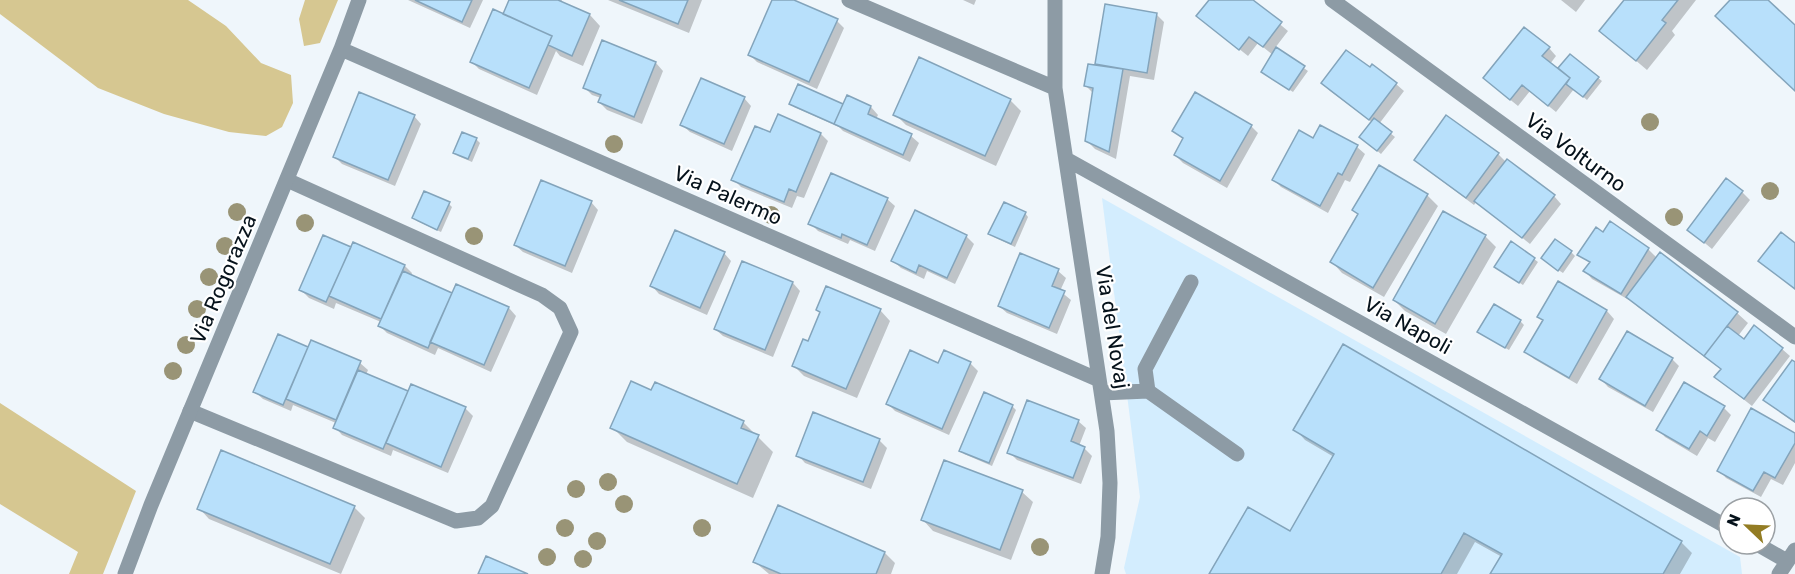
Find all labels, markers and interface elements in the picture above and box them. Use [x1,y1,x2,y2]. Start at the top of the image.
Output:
street label: Via Volturno [1521,107,1631,197]
street label: Via Palermo [670,160,786,230]
street label: Via Rogorazza [185,211,261,347]
street label: Via del Novaj [1091,263,1135,391]
street label: Via Napoli [1360,291,1456,359]
north arrow [1717,496,1777,556]
text: N [1723,511,1745,529]

